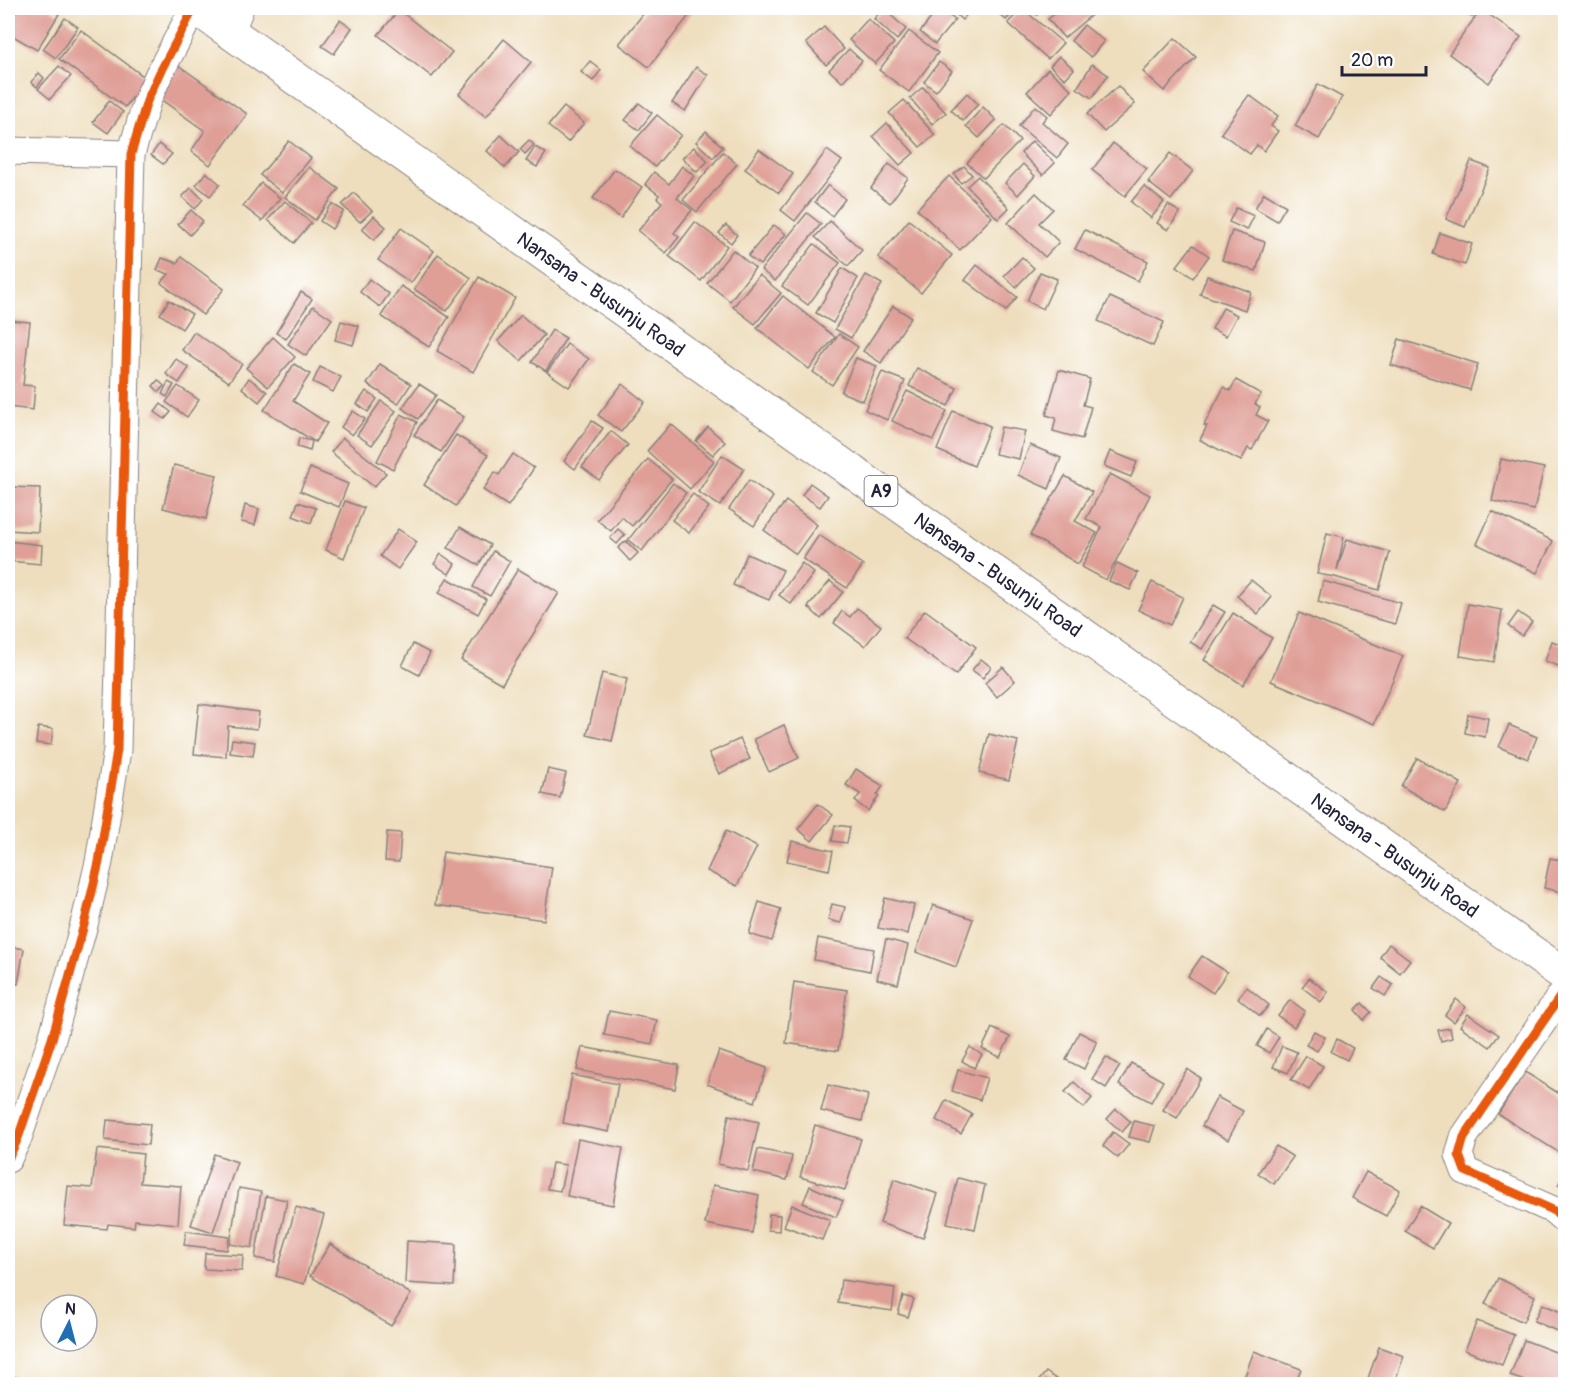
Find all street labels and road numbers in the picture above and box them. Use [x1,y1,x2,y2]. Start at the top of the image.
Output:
street label: Nansana - Busunju Road [512,226,690,362]
road number: A9 [864,476,898,506]
street label: Nansana - Busunju Road [909,507,1087,643]
street label: Nansana - Busunju Road [1306,787,1484,923]

